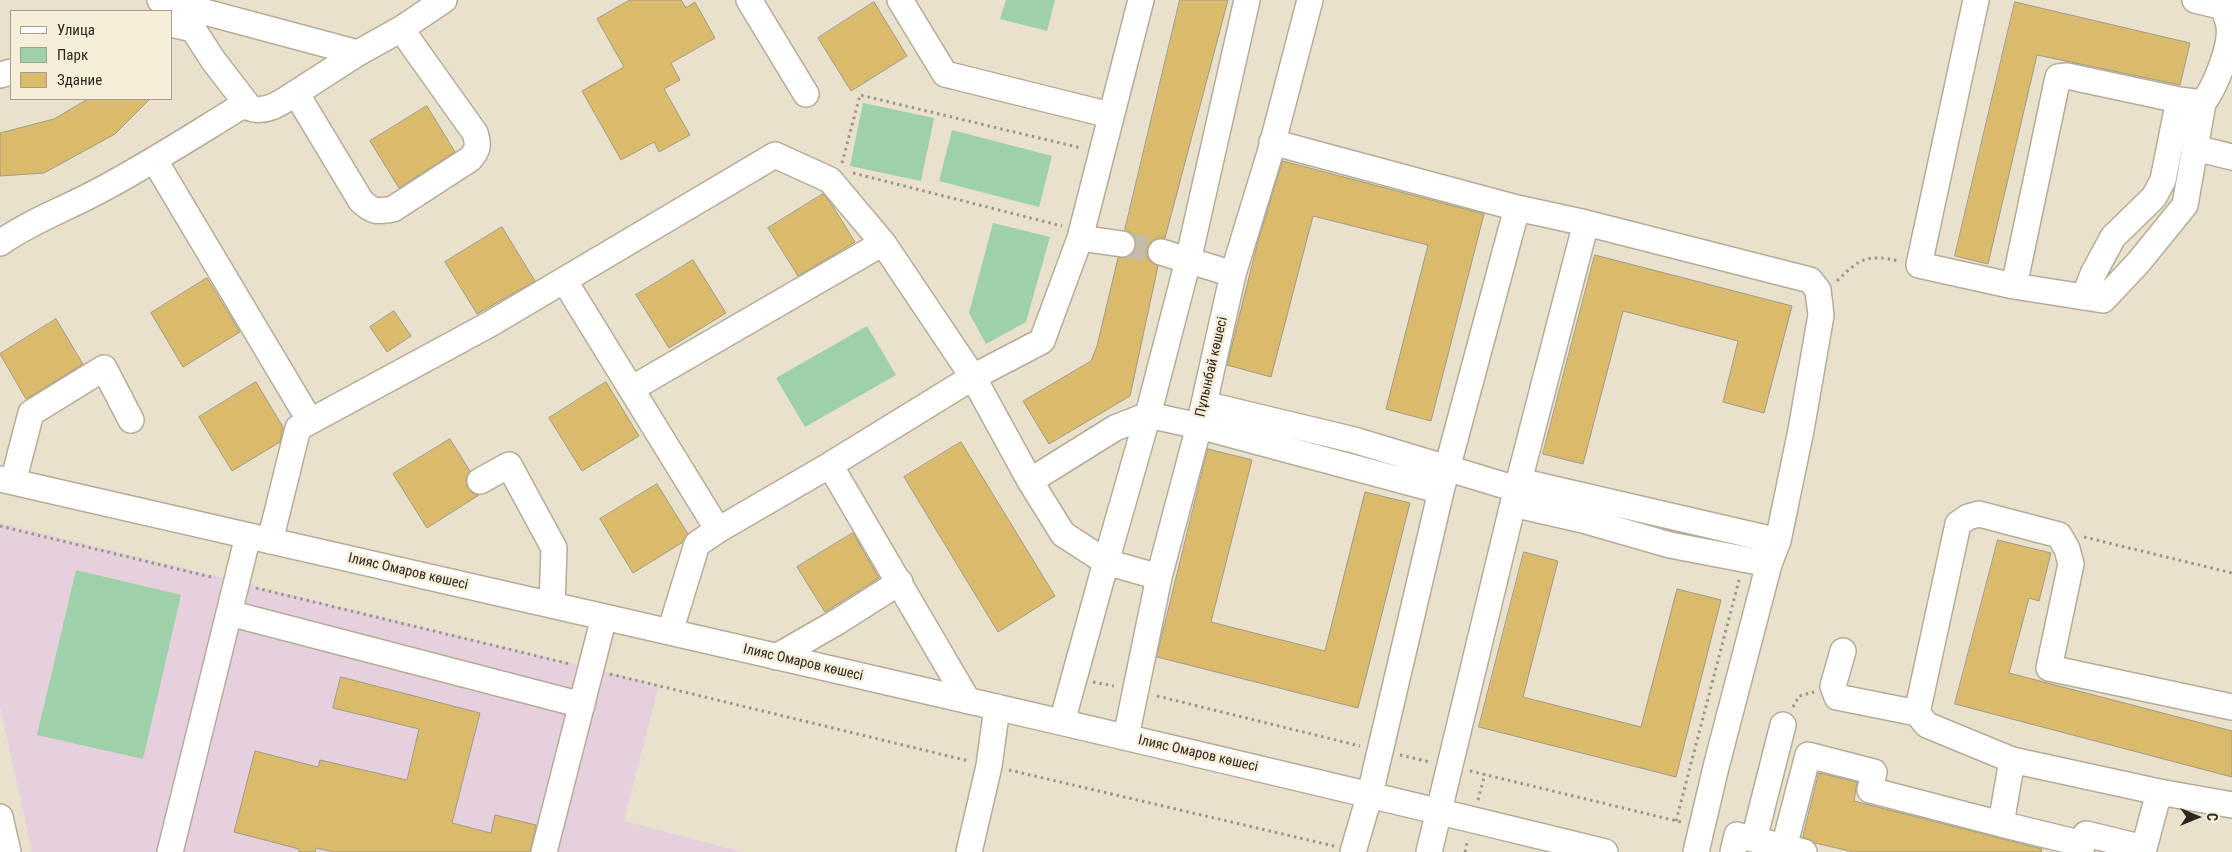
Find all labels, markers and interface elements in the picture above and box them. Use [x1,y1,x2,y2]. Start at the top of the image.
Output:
legend [10,10,172,100]
text: Улица [57,21,95,39]
text: Парк [57,46,88,64]
text: Здание [57,71,102,89]
street label: Пұлынбай көшесі [1192,315,1232,419]
street label: Ілияс Омаров көшесі [346,550,470,594]
street label: Ілияс Омаров көшесі [741,641,865,685]
street label: Ілияс Омаров көшесі [1136,732,1260,776]
north arrow [2172,792,2222,842]
text: С [2204,813,2220,821]

